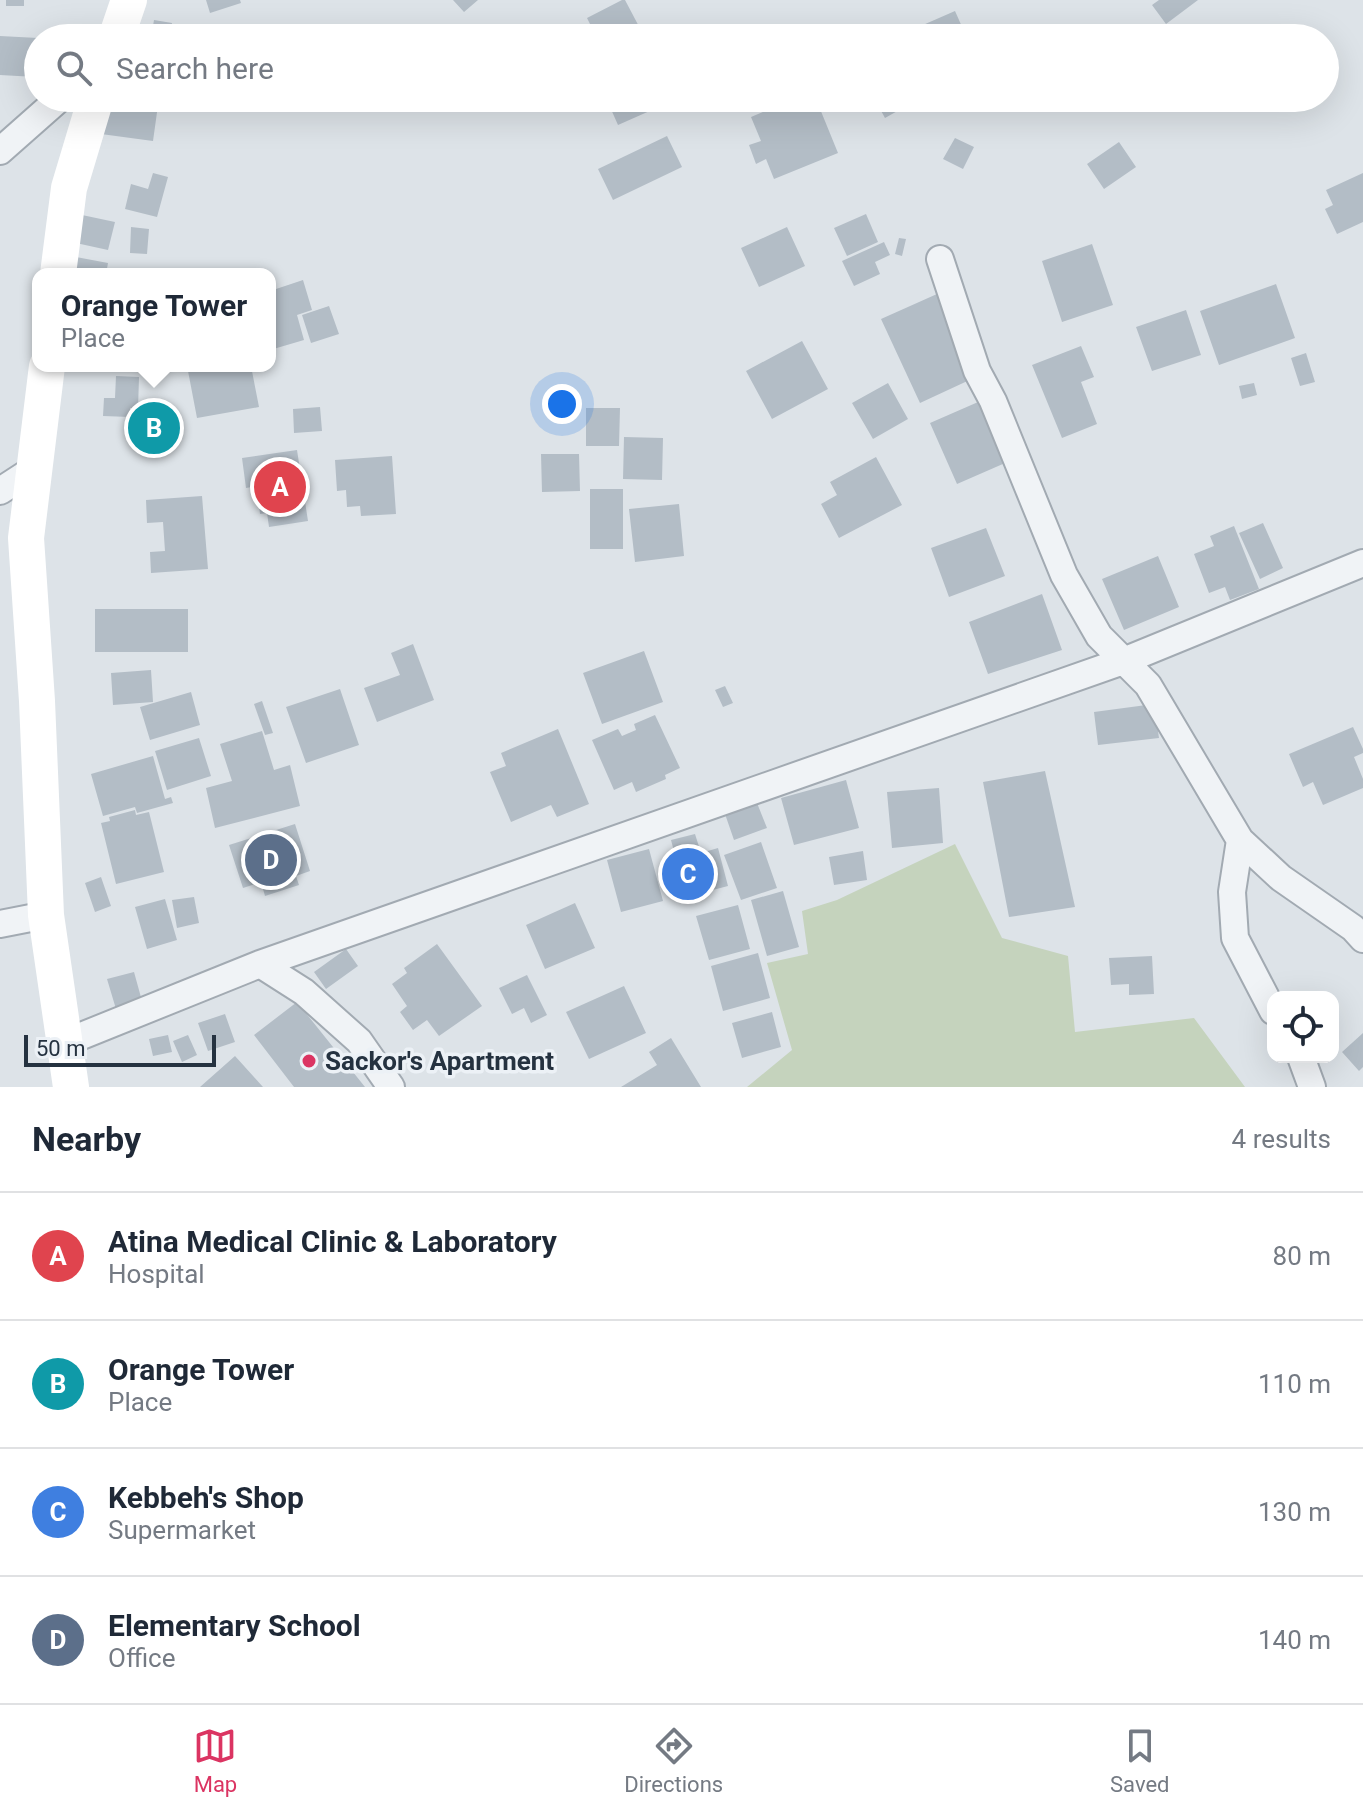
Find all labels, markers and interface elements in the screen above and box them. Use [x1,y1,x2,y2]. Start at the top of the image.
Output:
search box [24,24,1339,112]
icon: search [52,46,96,90]
text: Search here [116,51,274,86]
popup [32,268,276,372]
text: Orange Tower [61,288,247,323]
text: Place [61,323,125,353]
your location [542,384,582,424]
pin: B [128,398,180,458]
pin: A [254,457,306,517]
pin: D [245,830,297,890]
pin: C [662,844,714,904]
map controls [1267,991,1339,1063]
button: locate [1267,991,1339,1063]
scale bar [24,1031,216,1067]
text: 50 m [36,1036,85,1061]
place label: Sackor's Apartment [325,1046,554,1076]
marker: Sackor's Apartment [300,1052,318,1070]
text: Nearby [32,1119,141,1159]
text: 4 results [1232,1124,1331,1154]
text: Atina Medical Clinic & Laboratory [108,1224,557,1259]
text: A [49,1241,67,1271]
text: 80 m [1273,1241,1331,1271]
text: Hospital [108,1259,205,1289]
text: Orange Tower [108,1352,294,1387]
text: B [50,1369,66,1399]
text: 110 m [1258,1369,1331,1399]
text: Place [108,1387,172,1417]
text: Kebbeh's Shop [108,1480,304,1515]
text: C [49,1497,67,1527]
text: 130 m [1258,1497,1331,1527]
text: Supermarket [108,1515,256,1545]
text: Elementary School [108,1608,361,1643]
text: D [50,1625,66,1655]
text: 140 m [1258,1625,1331,1655]
text: Office [108,1643,175,1673]
tab: Map [193,1724,237,1797]
tab: Directions [624,1724,723,1797]
tab: Saved [1110,1724,1170,1797]

